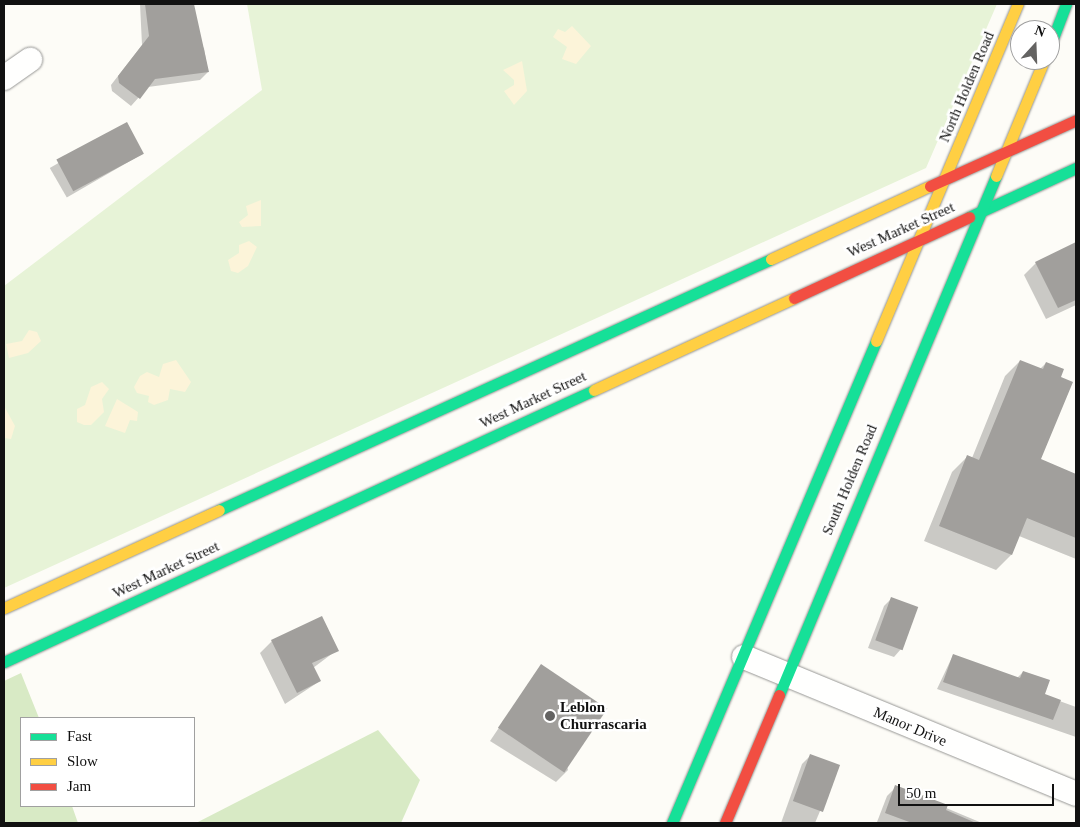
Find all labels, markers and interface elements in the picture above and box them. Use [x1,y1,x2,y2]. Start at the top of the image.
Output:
north arrow [1010,20,1060,70]
text: N [1033,23,1047,40]
street label: North Holden Road [936,29,998,145]
street label: West Market Street [845,198,957,262]
street label: West Market Street [477,367,589,433]
street label: South Holden Road [819,422,881,538]
street label: West Market Street [110,537,222,603]
place label: Leblon Churrascaria [560,698,647,733]
street label: Manor Drive [871,703,949,751]
marker: Leblon Churrascaria [544,710,556,722]
legend [20,717,195,807]
text: Fast [67,728,92,744]
text: Slow [67,753,98,769]
scale bar [900,774,1056,806]
text: Jam [67,778,91,794]
text: 50 m [906,785,936,801]

